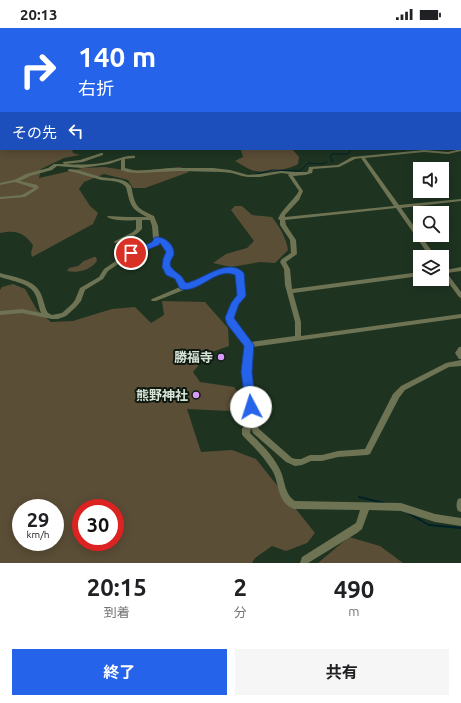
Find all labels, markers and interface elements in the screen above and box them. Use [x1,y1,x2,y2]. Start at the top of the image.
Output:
text: 20:13 [20,6,58,23]
text: 140 m [78,41,156,72]
icon: right [12,44,64,96]
text: 右折 [78,78,114,98]
icon: left [65,120,87,142]
text: その先 [12,124,57,141]
map controls [413,162,449,286]
button: sound [413,162,449,198]
button: search [413,206,449,242]
pin [114,236,148,270]
icon: arrive [120,242,142,264]
button: layers [413,250,449,286]
place label: 勝福寺 [174,350,213,364]
marker: 勝福寺 [216,352,226,362]
position arrow [230,386,272,428]
place label: 熊野神社 [136,388,188,402]
marker: 熊野神社 [191,390,201,400]
speed limit sign: 30 [72,499,124,551]
text: 29 [27,508,49,531]
text: km/h [26,529,50,540]
text: 20:15 [87,574,147,601]
text: 2 [233,574,247,601]
text: 490 [334,576,374,603]
text: m [348,604,360,618]
text: 到着 [104,605,130,619]
text: 分 [234,605,247,619]
button: 終了 [12,649,227,695]
button: 共有 [235,649,449,695]

